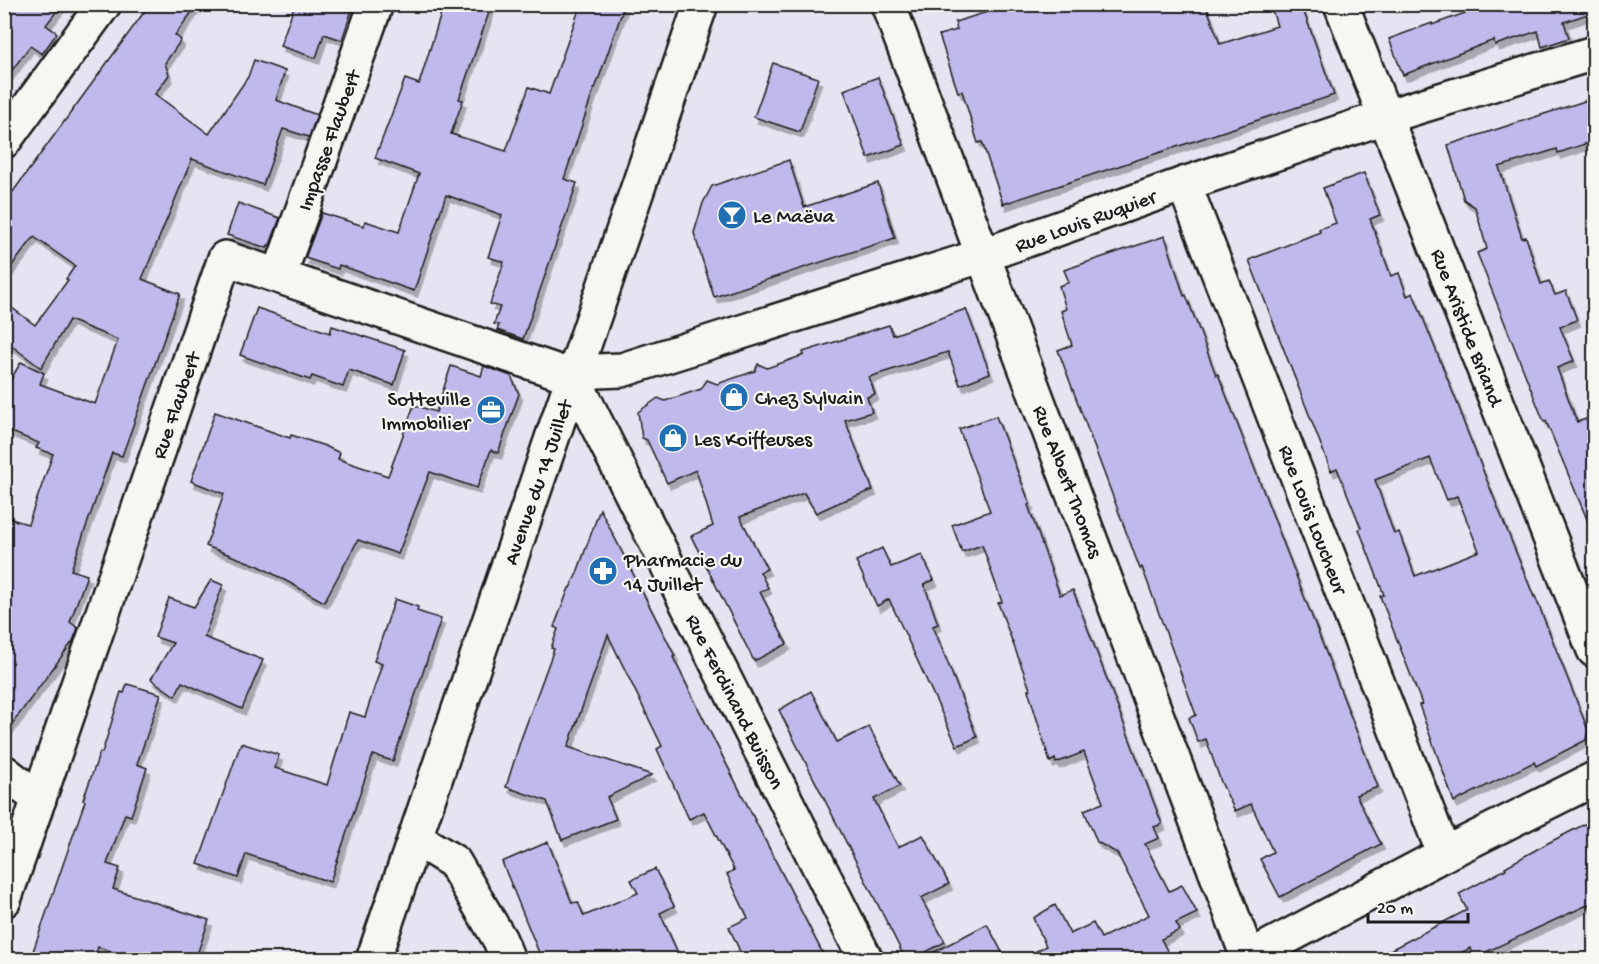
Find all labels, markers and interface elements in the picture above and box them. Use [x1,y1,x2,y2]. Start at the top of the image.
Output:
street label: Impasse Flaubert [294,65,369,215]
street label: Rue Louis Ruquier [1012,186,1162,260]
bar icon: Le Maëva [716,199,748,231]
place label: Le Maëva [753,206,836,231]
street label: Rue Aristide Briand [1423,246,1507,412]
street label: Rue Flaubert [148,347,209,463]
shop icon: Chez Sylvain [718,381,750,413]
place label: Chez Sylvain [755,388,863,413]
place label: Sotteville Immobilier [381,389,472,438]
office icon: Sotteville Immobilier [475,394,507,426]
street label: Avenue du 14 Juillet [500,395,581,569]
street label: Rue Albert Thomas [1025,403,1107,563]
shop icon: Les Koiffeuses [657,422,689,454]
place label: Les Koiffeuses [694,429,813,454]
street label: Rue Louis Loucheur [1271,442,1351,600]
place label: Pharmacie du 14 Juillet [623,550,742,599]
pharmacy icon: Pharmacie du 14 Juillet [587,555,619,587]
street label: Rue Ferdinand Buisson [678,611,788,794]
scale bar [1368,886,1468,924]
text: 20 m [1377,899,1413,920]

